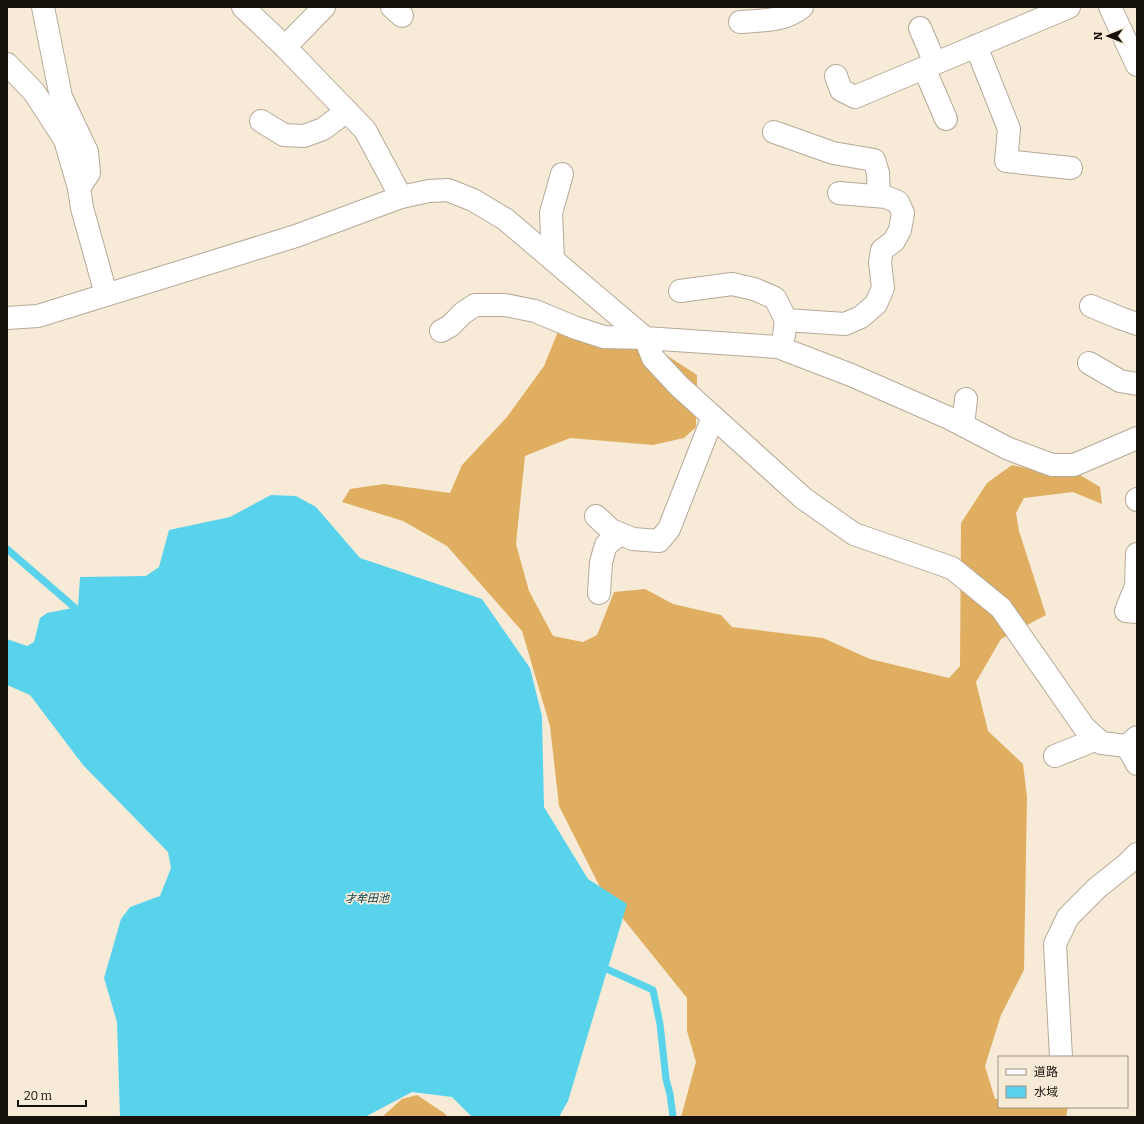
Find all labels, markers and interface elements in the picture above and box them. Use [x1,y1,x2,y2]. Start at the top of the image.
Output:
north arrow [1088,16,1128,56]
text: N [1092,31,1105,40]
water label: 才牟田池 [345,892,390,905]
legend [998,1056,1128,1108]
text: 道路 [1034,1065,1058,1079]
scale bar [18,1082,86,1108]
text: 水域 [1034,1085,1058,1099]
text: 20 m [24,1089,53,1103]

